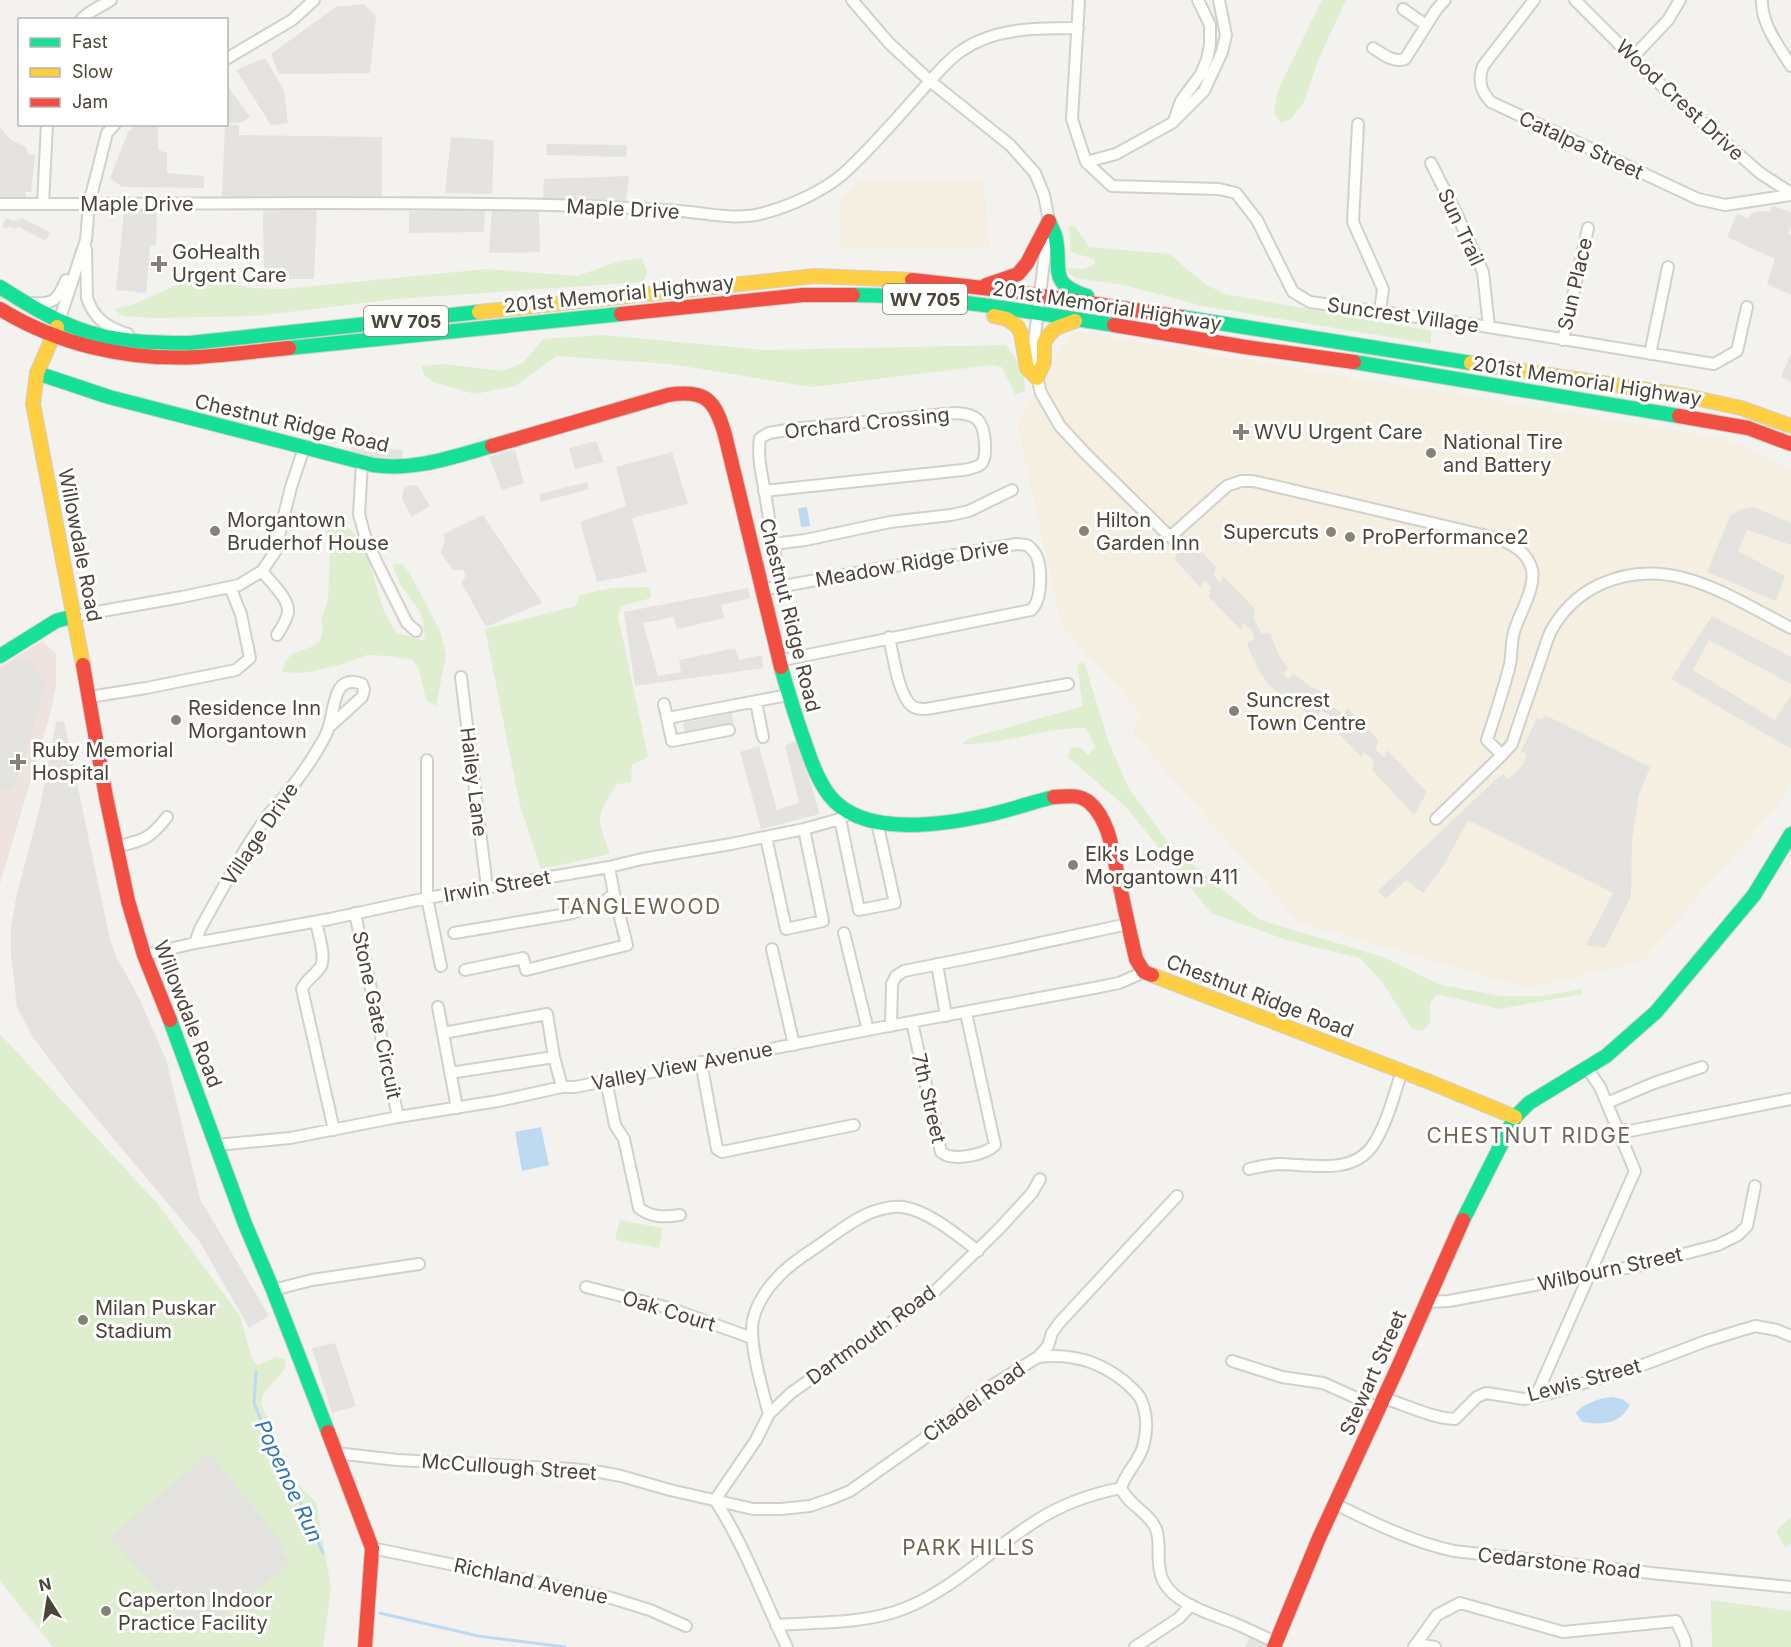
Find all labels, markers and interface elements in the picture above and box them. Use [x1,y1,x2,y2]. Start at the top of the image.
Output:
legend [18,18,228,126]
text: Fast [72,31,108,52]
street label: Wood Crest Drive [1611,34,1749,166]
text: Slow [72,61,113,82]
text: Jam [72,91,108,112]
street label: Catalpa Street [1515,106,1647,184]
street label: Sun Trail [1433,185,1489,269]
street label: Maple Drive [80,192,194,216]
street label: Maple Drive [566,194,680,224]
street label: Sun Place [1553,235,1597,333]
place label: GoHealth Urgent Care [172,240,287,287]
marker: GoHealth Urgent Care [150,255,168,273]
street label: 201st Memorial Highway [503,270,735,318]
street label: 201st Memorial Highway [991,276,1223,336]
road number: WV 705 [883,284,967,314]
street label: Suncrest Village [1326,292,1480,338]
road number: WV 705 [364,306,448,336]
street label: 201st Memorial Highway [1471,351,1703,411]
street label: Chestnut Ridge Road [192,389,392,457]
street label: Orchard Crossing [783,402,951,444]
place label: WVU Urgent Care [1254,420,1423,444]
marker: WVU Urgent Care [1232,423,1250,441]
place label: National Tire and Battery [1443,430,1563,477]
marker: National Tire and Battery [1424,446,1438,460]
street label: Willowdale Road [53,466,107,624]
place label: Morgantown Bruderhof House [227,508,389,555]
place label: Hilton Garden Inn [1096,508,1200,555]
street label: Chestnut Ridge Road [754,516,826,714]
place label: Supercuts [1223,520,1319,544]
marker: Morgantown Bruderhof House [208,524,222,538]
marker: Hilton Garden Inn [1077,524,1091,538]
marker: Supercuts [1324,525,1338,539]
place label: ProPerformance2 [1362,525,1529,549]
marker: ProPerformance2 [1343,530,1357,544]
street label: Meadow Ridge Drive [813,534,1011,592]
place label: Suncrest Town Centre [1246,688,1366,735]
place label: Residence Inn Morgantown [188,696,321,743]
marker: Suncrest Town Centre [1227,704,1241,718]
marker: Residence Inn Morgantown [169,713,183,727]
street label: Hailey Lane [455,726,493,838]
place label: Ruby Memorial Hospital [32,738,173,785]
marker: Ruby Memorial Hospital [9,753,27,771]
street label: Village Drive [217,778,303,890]
place label: Elk's Lodge Morgantown 411 [1085,842,1238,889]
marker: Elk's Lodge Morgantown 411 [1066,858,1080,872]
street label: Irwin Street [442,865,553,907]
district label: TANGLEWOOD [556,894,722,919]
street label: Stone Gate Circuit [347,929,407,1102]
street label: Willowdale Road [149,937,227,1091]
street label: Chestnut Ridge Road [1163,949,1357,1043]
street label: Valley View Avenue [589,1037,775,1095]
street label: 7th Street [907,1051,951,1146]
district label: CHESTNUT RIDGE [1426,1123,1632,1148]
street label: Wilbourn Street [1536,1242,1685,1296]
street label: Dartmouth Road [802,1280,940,1390]
street label: Oak Court [620,1285,719,1337]
place label: Milan Puskar Stadium [95,1296,217,1343]
street label: Stewart Street [1335,1306,1412,1439]
marker: Milan Puskar Stadium [76,1313,90,1327]
street label: Lewis Street [1525,1353,1644,1407]
street label: Citadel Road [918,1357,1030,1447]
water label: Popenoe Run [250,1416,328,1546]
street label: McCullough Street [421,1449,598,1485]
district label: PARK HILLS [902,1535,1036,1560]
street label: Cedarstone Road [1476,1543,1642,1583]
street label: Richland Avenue [452,1553,610,1609]
north arrow [18,1569,78,1629]
text: N [37,1573,53,1595]
place label: Caperton Indoor Practice Facility [118,1588,273,1635]
marker: Caperton Indoor Practice Facility [99,1604,113,1618]

